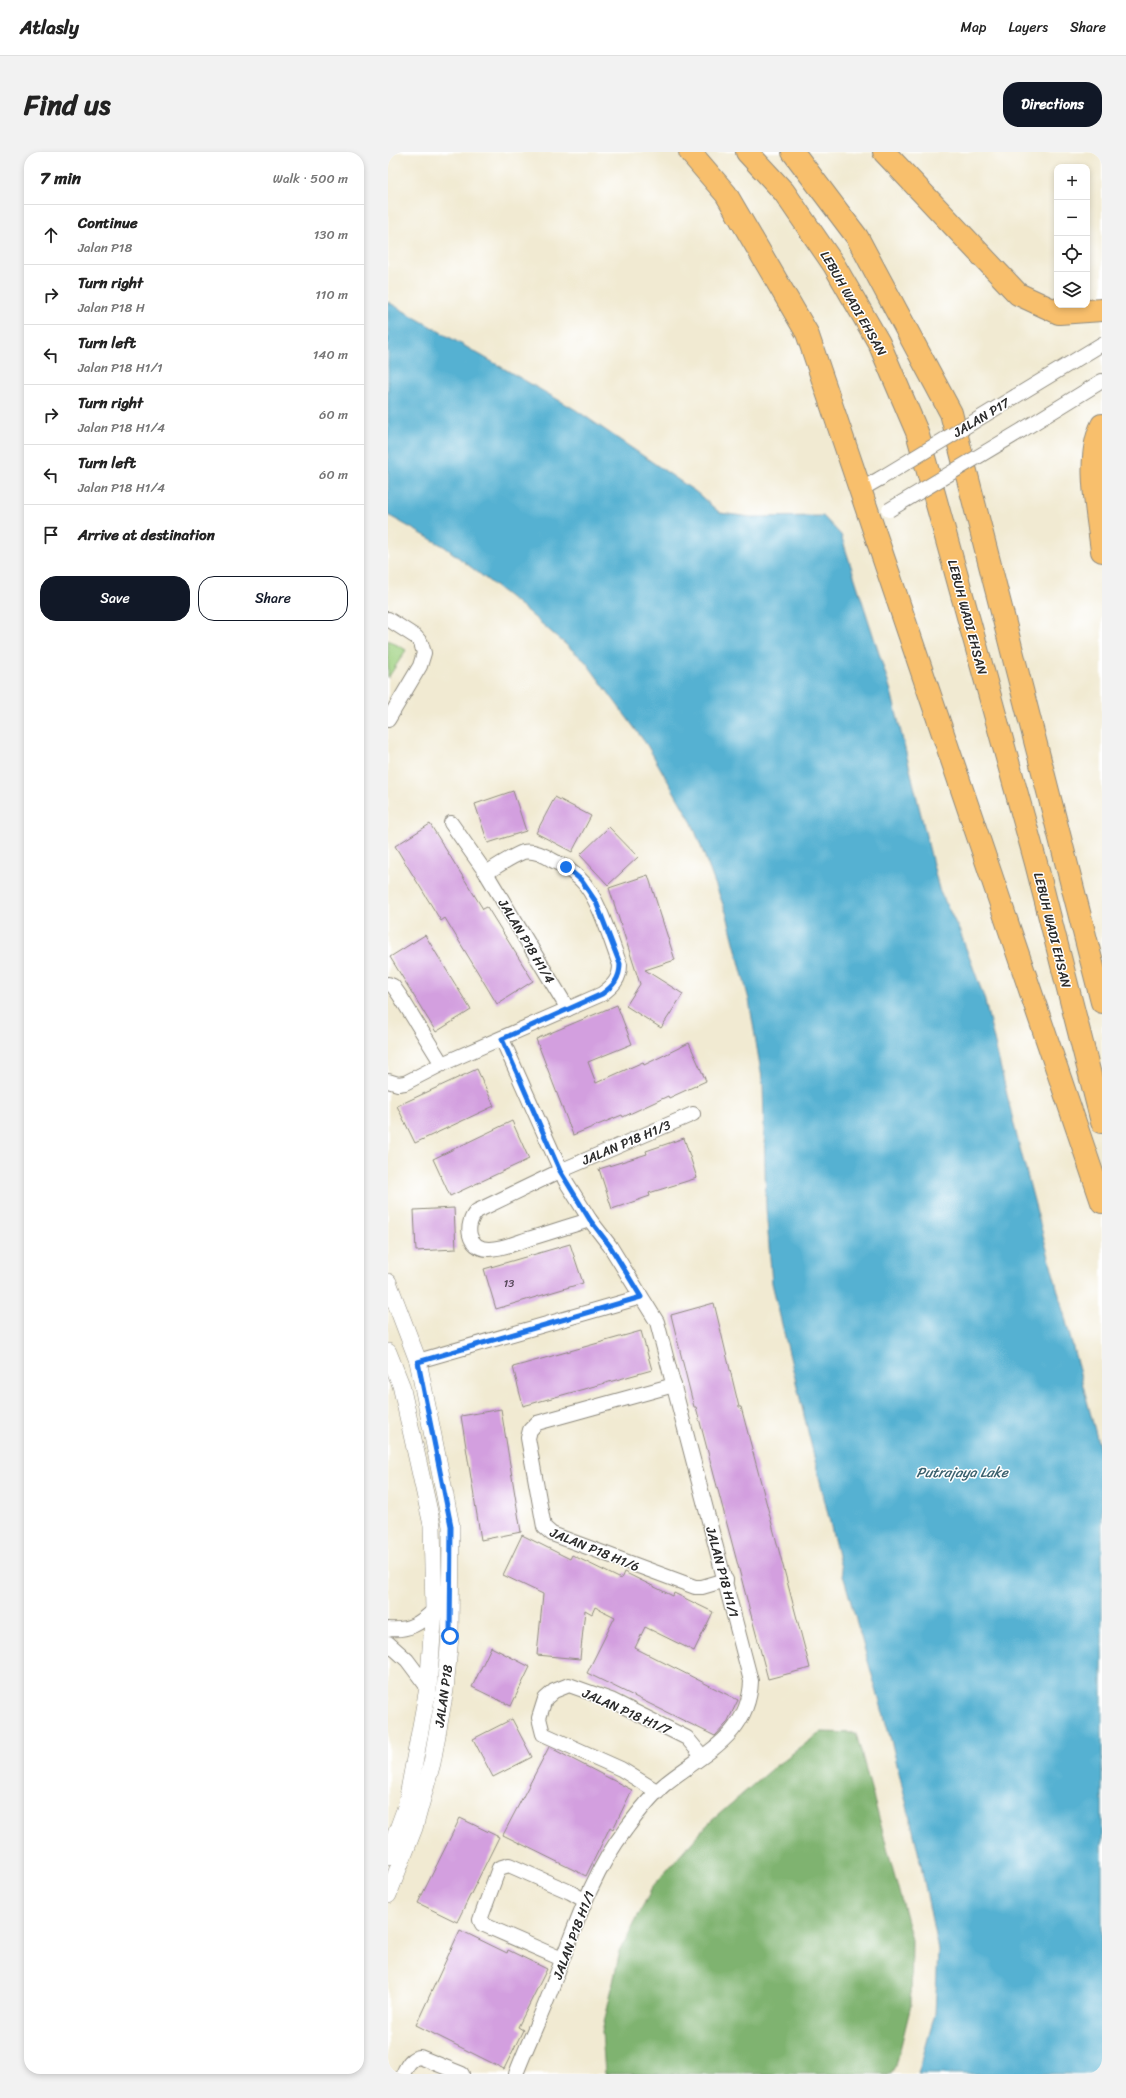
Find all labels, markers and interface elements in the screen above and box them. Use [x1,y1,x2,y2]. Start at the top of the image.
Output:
text: Atlasly [20,11,79,44]
text: Map [961,15,986,40]
text: Layers [1008,15,1048,40]
text: Share [1070,15,1106,40]
text: Find us [24,80,111,129]
button: Directions [1003,82,1102,127]
text: 7 min [40,163,81,193]
map controls [1054,164,1090,308]
button: + [1054,164,1090,200]
text: Walk · 500 m [273,167,348,190]
button: − [1054,200,1090,236]
text: Continue [78,210,138,236]
text: 130 m [314,223,348,246]
icon: ahead [40,224,62,246]
text: Jalan P18 [78,236,132,259]
button: locate [1054,236,1090,272]
street label: LEBUH WADI EHSAN [814,246,893,360]
text: Turn right [78,270,143,296]
button: layers [1054,272,1090,308]
text: 110 m [315,283,348,306]
icon: right [40,284,62,306]
text: Jalan P18 H [78,296,145,319]
text: Turn left [78,330,136,356]
text: 140 m [313,343,348,366]
icon: left [40,344,62,366]
text: Jalan P18 H1/1 [78,356,162,379]
text: Turn right [78,390,143,416]
street label: JALAN P17 [948,391,1015,444]
text: 60 m [319,403,348,426]
icon: right [40,404,62,426]
text: Jalan P18 H1/4 [78,416,165,439]
text: Turn left [78,450,136,476]
text: 60 m [319,463,348,486]
icon: left [40,464,62,486]
text: Jalan P18 H1/4 [78,476,165,499]
text: Arrive at destination [78,522,215,548]
icon: arrive [40,524,62,546]
street label: LEBUH WADI EHSAN [941,557,994,677]
button: Save [40,576,190,621]
button: Share [198,576,348,621]
route end [557,858,575,876]
street label: LEBUH WADI EHSAN [1027,870,1078,990]
street label: JALAN P18 H1/4 [492,893,561,988]
street label: JALAN P18 H1/3 [577,1113,674,1172]
house number: 13 [504,1274,514,1293]
water label: Putrajaya Lake [916,1460,1009,1485]
street label: JALAN P18 H1/6 [546,1521,643,1578]
street label: JALAN P18 H1/1 [699,1523,746,1620]
route start [441,1627,459,1645]
street label: JALAN P18 [428,1663,459,1730]
street label: JALAN P18 H1/7 [578,1681,676,1742]
street label: JALAN P18 H1/1 [546,1887,601,1984]

